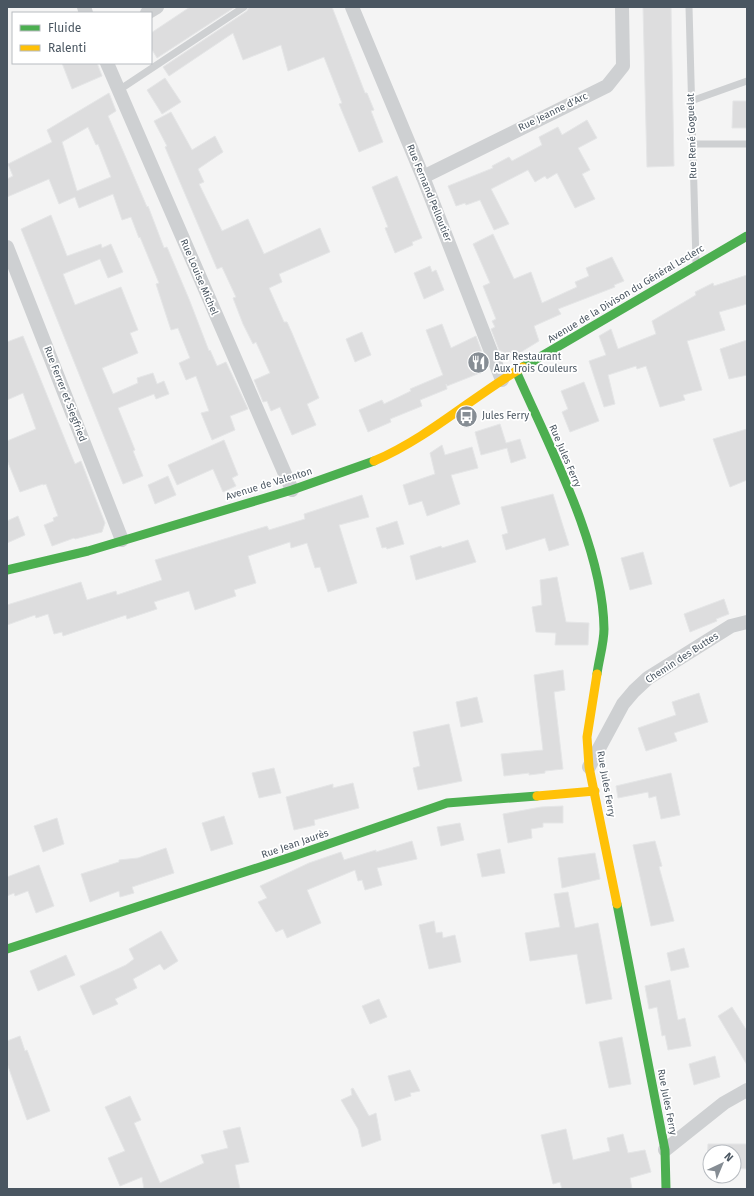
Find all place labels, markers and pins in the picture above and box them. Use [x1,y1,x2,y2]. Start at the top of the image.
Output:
restaurant icon: Bar Restaurant Aux Trois Couleurs [465,350,491,376]
place label: Bar Restaurant Aux Trois Couleurs [494,351,577,375]
bus stop icon: Jules Ferry [454,403,480,429]
place label: Jules Ferry [482,410,529,422]

